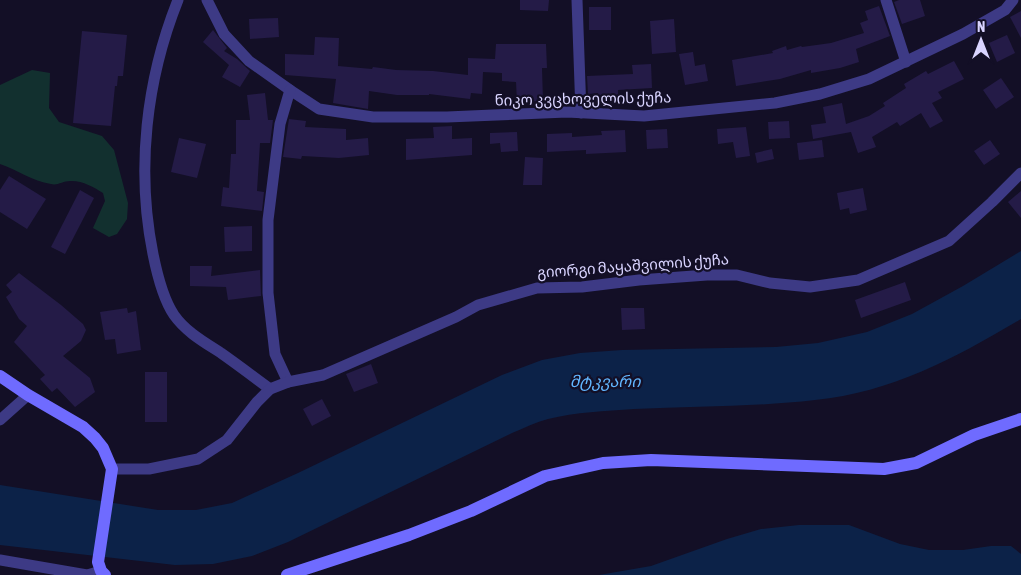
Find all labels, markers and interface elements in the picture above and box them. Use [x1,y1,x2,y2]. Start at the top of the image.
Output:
north arrow [956,15,1006,65]
text: N [977,19,985,35]
street label: ნიკო კვცხოველის ქუჩა [494,88,672,110]
street label: გიორგი მაყაშვილის ქუჩა [537,250,729,282]
water label: მტკვარი [570,372,641,391]

